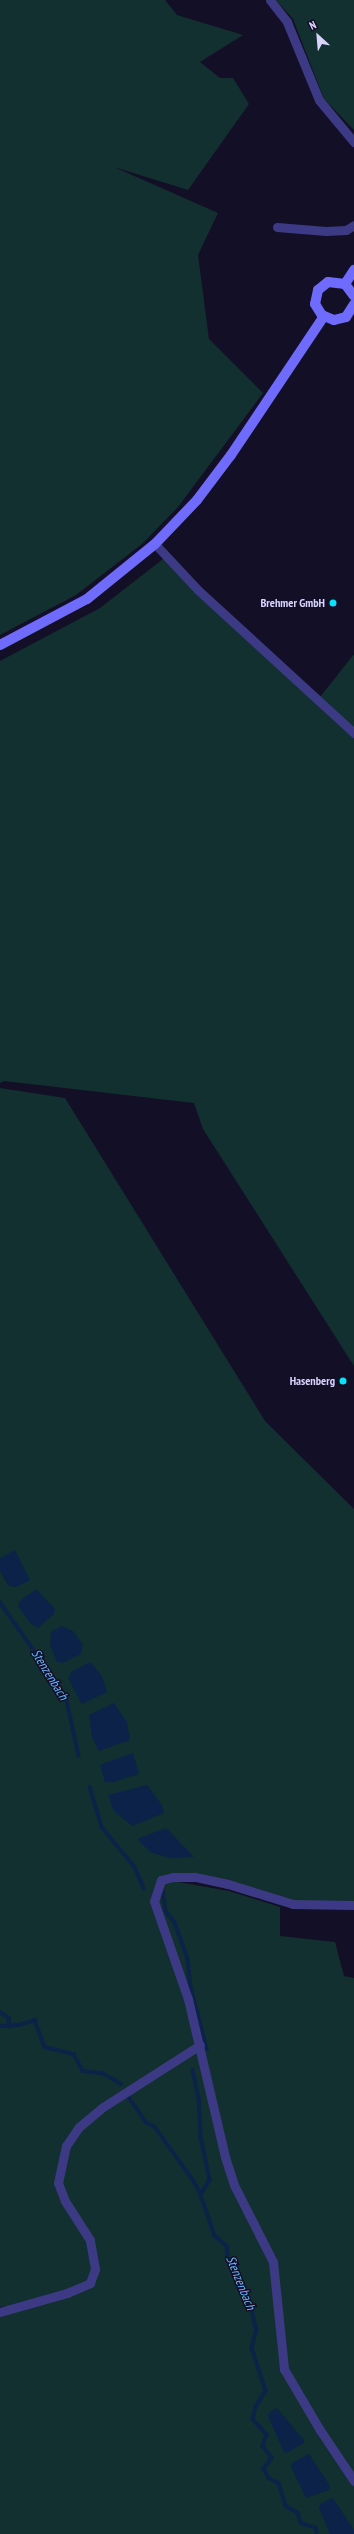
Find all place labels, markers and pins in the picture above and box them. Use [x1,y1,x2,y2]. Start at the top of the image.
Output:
place label: Brehmer GmbH [260,596,325,610]
marker: Brehmer GmbH [328,598,338,608]
place label: Hasenberg [290,1374,335,1388]
marker: Hasenberg [338,1376,348,1386]

